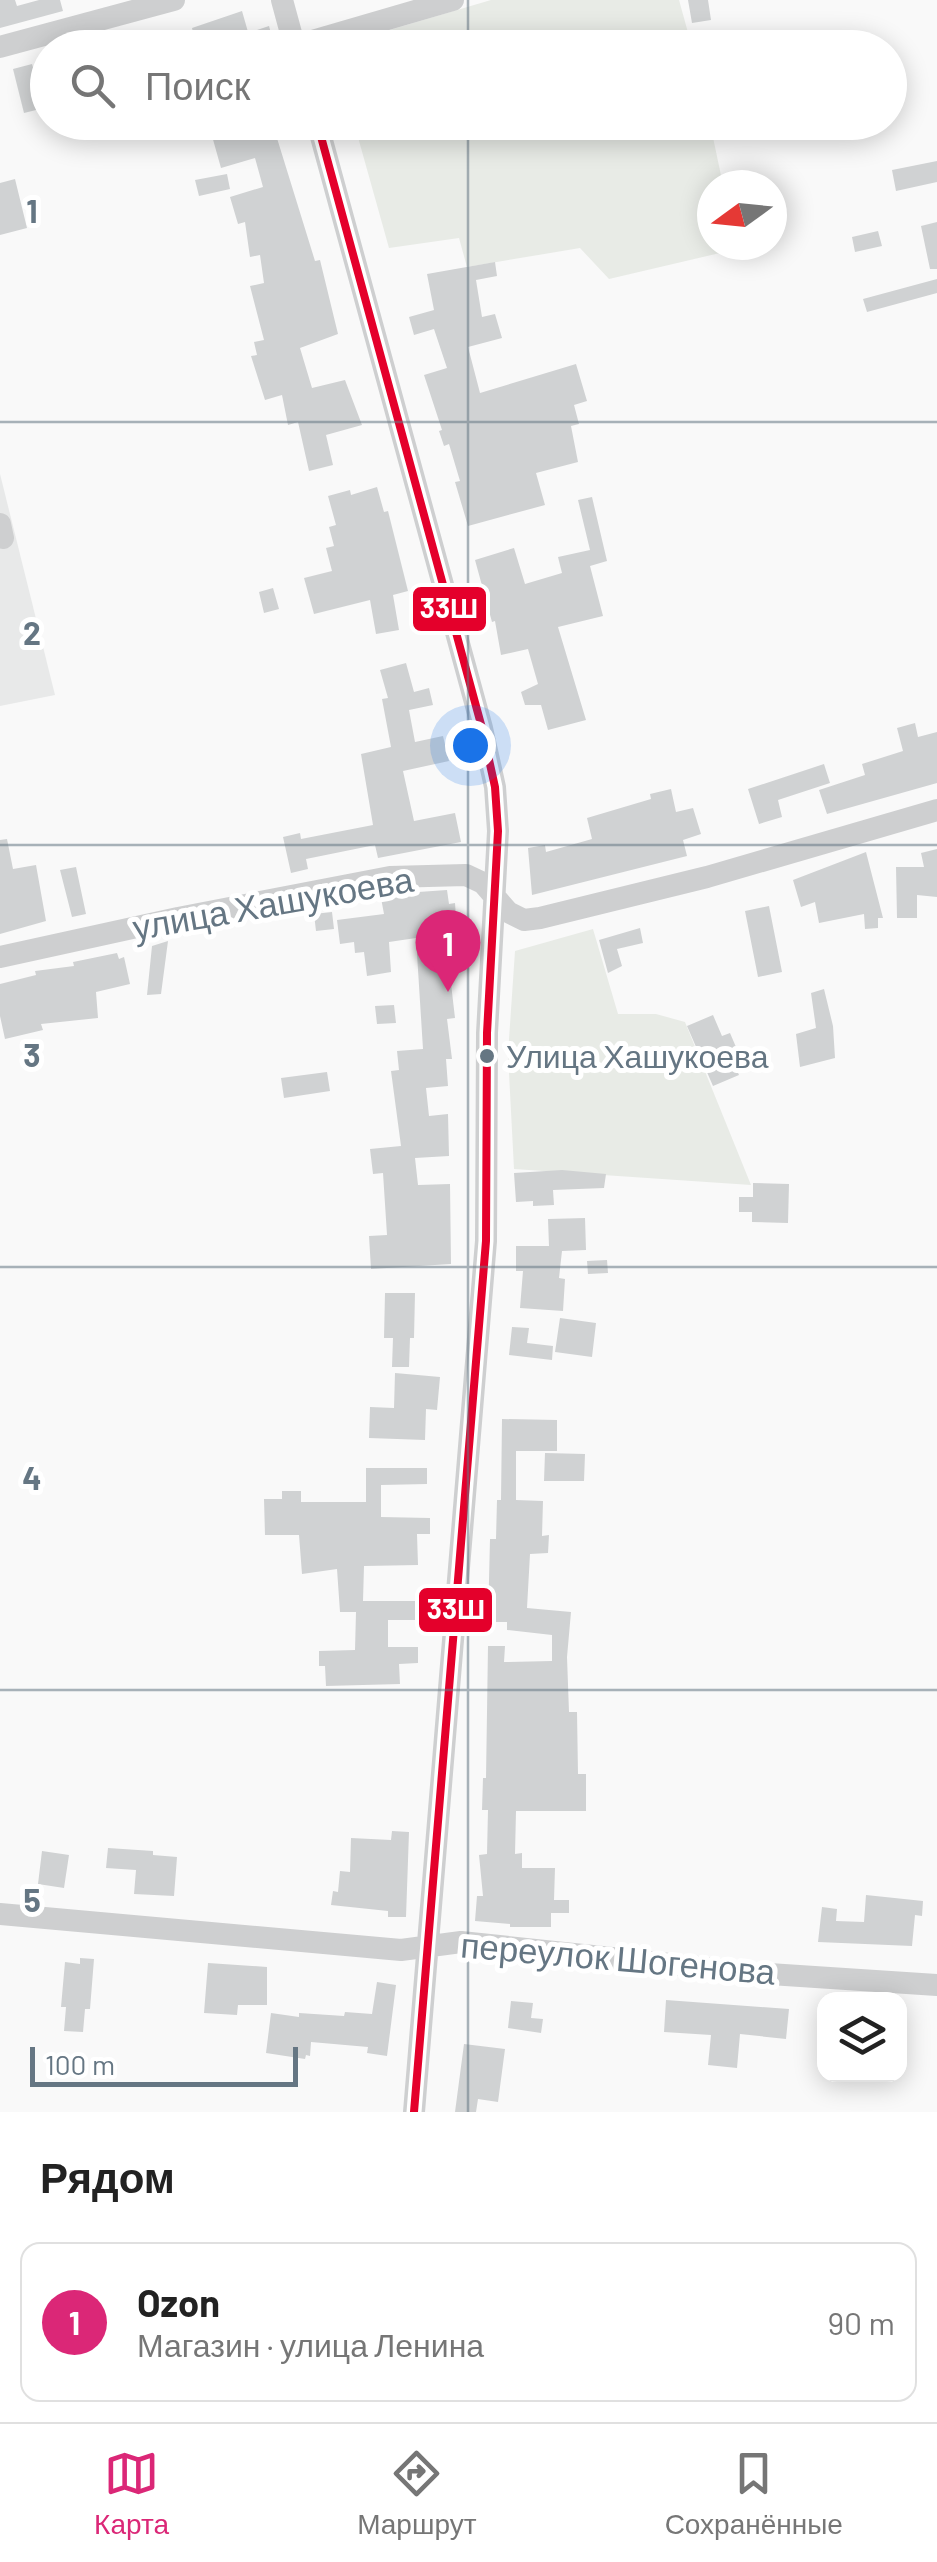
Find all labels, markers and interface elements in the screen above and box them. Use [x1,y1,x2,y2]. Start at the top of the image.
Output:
search box [30,30,907,140]
icon: search [65,58,120,113]
text: Поиск [145,62,250,108]
north arrow [697,170,787,260]
text: 1 [26,191,38,229]
line badge: 33Ш [411,585,488,633]
text: 33Ш [420,590,478,624]
text: 2 [23,613,41,651]
your location [445,720,496,771]
street label: улица Хашукоева [129,857,417,947]
pin: 1 [416,910,480,992]
text: 3 [23,1035,41,1073]
place label: Улица Хашукоева [506,1036,769,1075]
marker: Улица Хашукоева [477,1046,497,1066]
text: 4 [22,1458,42,1496]
line badge: 33Ш [417,1586,494,1634]
text: 33Ш [427,1591,485,1625]
text: 5 [23,1880,41,1918]
street label: переулок Шогенова [459,1922,778,1992]
map controls [817,1992,907,2082]
button: layers [817,1992,907,2082]
scale bar [30,2042,298,2086]
text: 100 m [45,2047,115,2081]
text: Рядом [40,2151,175,2201]
text: Ozon [137,2279,220,2325]
text: 1 [69,2303,80,2341]
text: 90 m [827,2303,895,2341]
text: Магазин · улица Ленина [137,2325,484,2363]
tab: Карта [94,2446,169,2541]
tab: Маршрут [357,2446,476,2541]
tab: Сохранённые [665,2446,843,2541]

